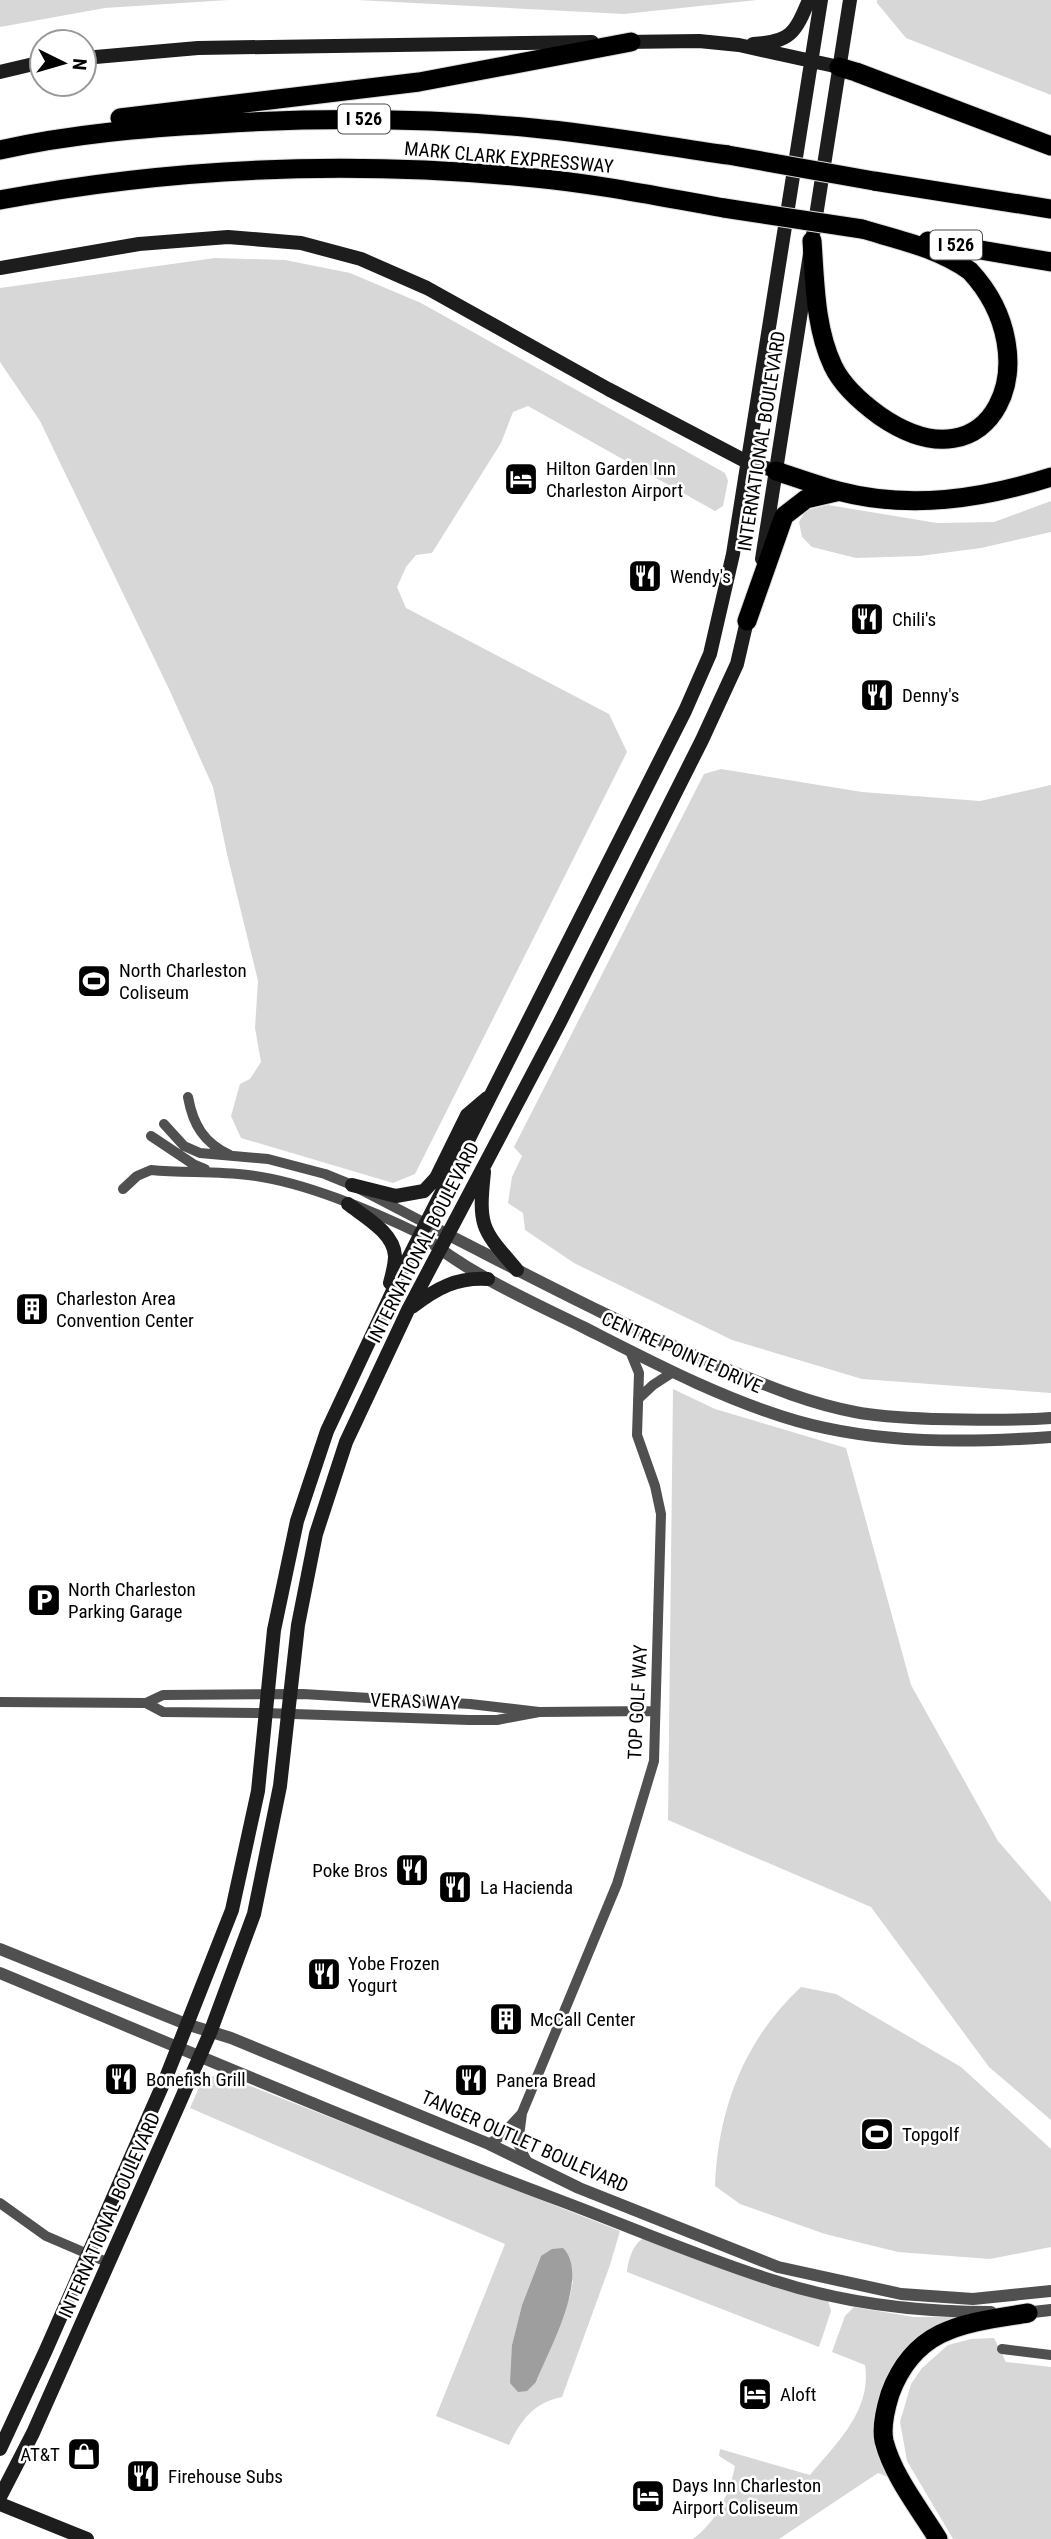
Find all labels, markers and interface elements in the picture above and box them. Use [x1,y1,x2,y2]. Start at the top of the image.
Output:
north arrow [28,28,98,98]
text: N [67,58,91,71]
road number: I 526 [338,104,390,134]
street label: MARK CLARK EXPRESSWAY [403,137,615,178]
road number: I 526 [930,230,982,260]
street label: INTERNATIONAL BOULEVARD [733,329,790,553]
place label: Hilton Garden Inn Charleston Airport [546,457,683,502]
hotel icon: Hilton Garden Inn Charleston Airport [502,460,540,498]
restaurant icon: Wendy's [626,557,664,595]
place label: Wendy's [670,565,731,588]
restaurant icon: Chili's [848,600,886,638]
place label: Chili's [892,608,936,631]
restaurant icon: Denny's [858,676,896,714]
place label: Denny's [902,684,959,707]
place label: North Charleston Coliseum [119,959,247,1004]
sports icon: North Charleston Coliseum [75,962,113,1000]
street label: INTERNATIONAL BOULEVARD [363,1138,484,1347]
place label: Charleston Area Convention Center [56,1287,194,1332]
building icon: Charleston Area Convention Center [13,1290,51,1328]
street label: CENTRE POINTE DRIVE [598,1307,766,1398]
place label: North Charleston Parking Garage [68,1578,196,1623]
parking icon: North Charleston Parking Garage [25,1581,63,1619]
street label: TOP GOLF WAY [623,1644,652,1760]
street label: VERAS WAY [370,1688,460,1715]
restaurant icon: Poke Bros [393,1851,431,1889]
place label: Poke Bros [312,1859,388,1882]
restaurant icon: La Hacienda [436,1868,474,1906]
place label: La Hacienda [480,1876,573,1899]
place label: Yobe Frozen Yogurt [348,1952,440,1997]
restaurant icon: Yobe Frozen Yogurt [305,1955,343,1993]
building icon: McCall Center [487,2000,525,2038]
place label: McCall Center [530,2008,635,2031]
restaurant icon: Bonefish Grill [102,2060,140,2098]
restaurant icon: Panera Bread [452,2061,490,2099]
place label: Bonefish Grill [146,2068,246,2091]
place label: Panera Bread [496,2069,596,2092]
street label: TANGER OUTLET BOULEVARD [418,2085,632,2198]
street label: INTERNATIONAL BOULEVARD [54,2109,165,2322]
sports icon: Topgolf [858,2115,896,2153]
place label: Topgolf [902,2123,959,2146]
hotel icon: Aloft [736,2375,774,2413]
place label: Aloft [780,2383,817,2406]
shop icon: AT&T [65,2435,103,2473]
place label: AT&T [20,2443,60,2466]
restaurant icon: Firehouse Subs [124,2457,162,2495]
place label: Firehouse Subs [168,2465,283,2488]
place label: Days Inn Charleston Airport Coliseum [672,2474,821,2519]
hotel icon: Days Inn Charleston Airport Coliseum [629,2477,667,2515]

